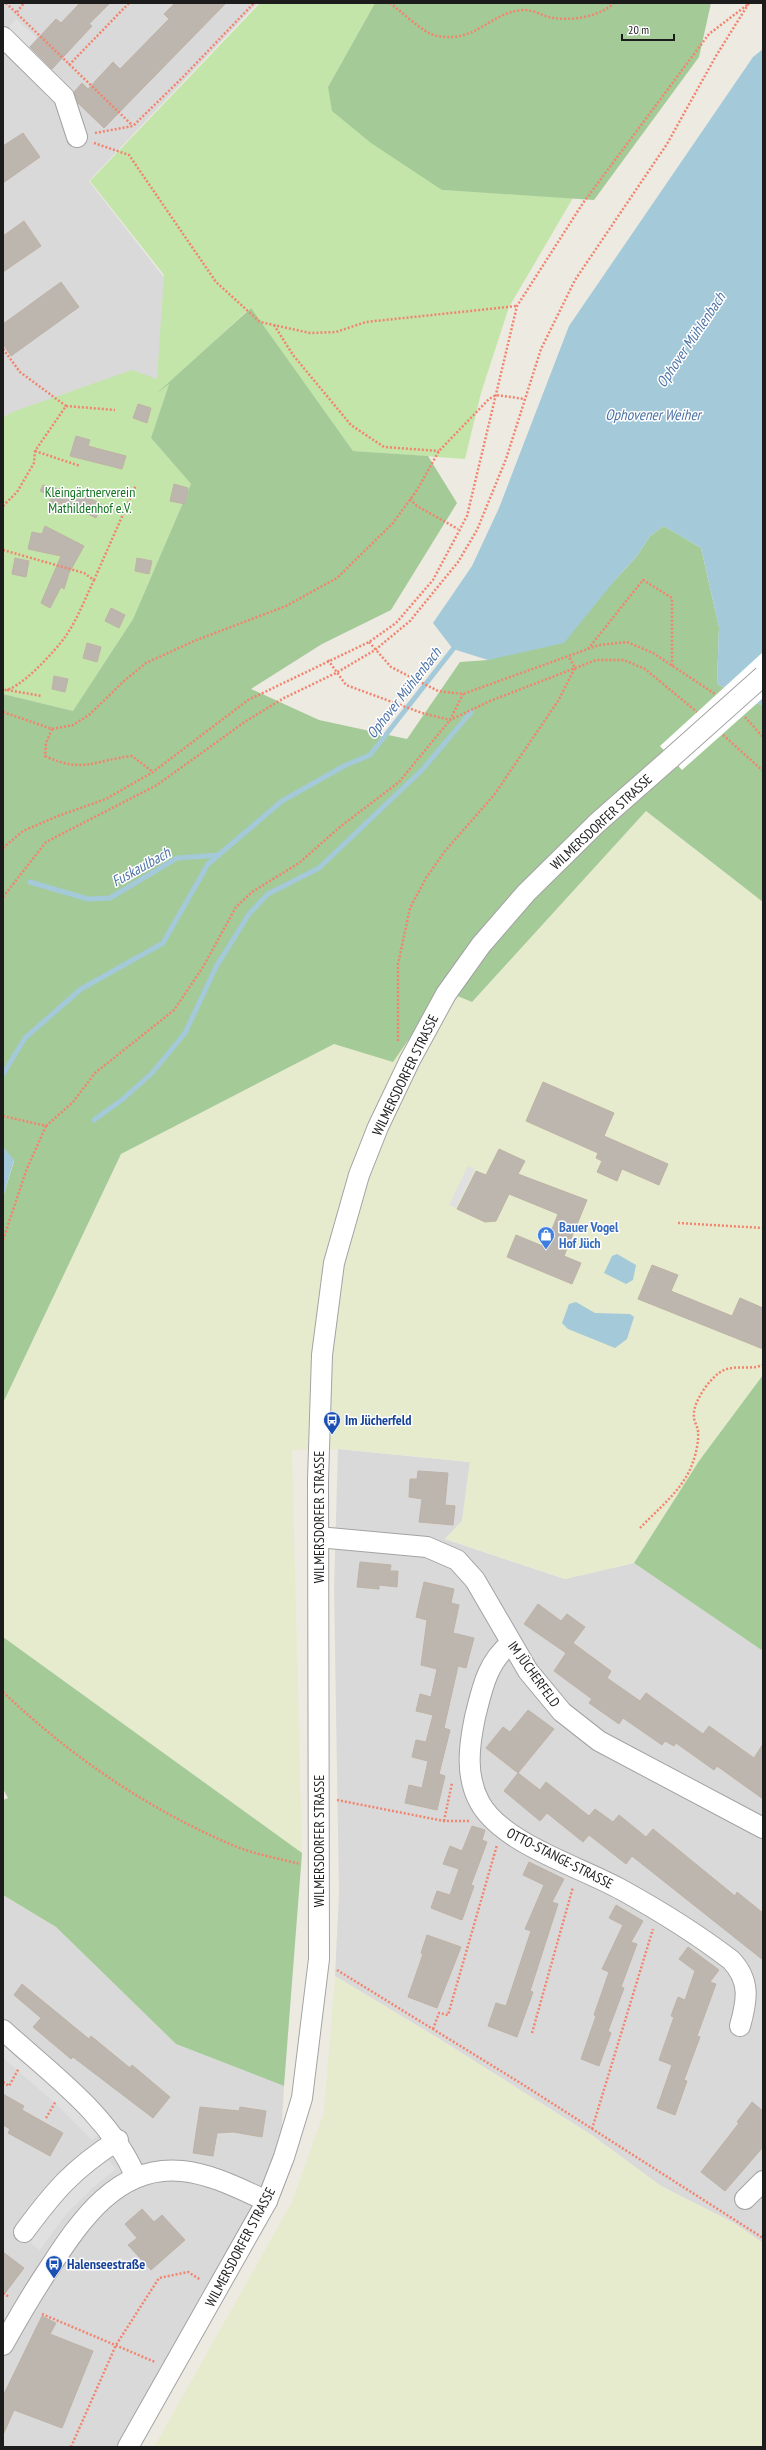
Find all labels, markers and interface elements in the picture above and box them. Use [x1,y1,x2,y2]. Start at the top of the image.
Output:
scale bar [622,16,674,42]
text: 20 m [628,22,649,37]
water label: Ophover Mühlenbach [652,287,730,391]
water label: Ophovener Weiher [605,405,703,424]
park label: Kleingärtnerverein Mathildenhof e.V. [45,483,135,517]
water label: Ophover Mühlenbach [362,642,446,742]
street label: WILMERSDORFER STRASSE [546,770,656,874]
water label: Fuskaulbach [108,842,175,890]
street label: WILMERSDORFER STRASSE [368,1011,442,1139]
place label: Bauer Vogel Hof Jüch [559,1218,619,1252]
shop icon: Bauer Vogel Hof Jüch [536,1225,556,1250]
bus stop icon: Im Jücherfeld [322,1410,342,1435]
place label: Im Jücherfeld [345,1411,411,1429]
street label: WILMERSDORFER STRASSE [310,1451,328,1583]
street label: IM JÜCHERFELD [504,1637,564,1711]
street label: WILMERSDORFER STRASSE [310,1775,328,1907]
street label: OTTO-STANGE-STRASSE [504,1823,616,1893]
street label: WILMERSDORFER STRASSE [201,2184,279,2310]
bus stop icon: Halenseestraße [44,2254,64,2279]
place label: Halenseestraße [67,2255,145,2273]

